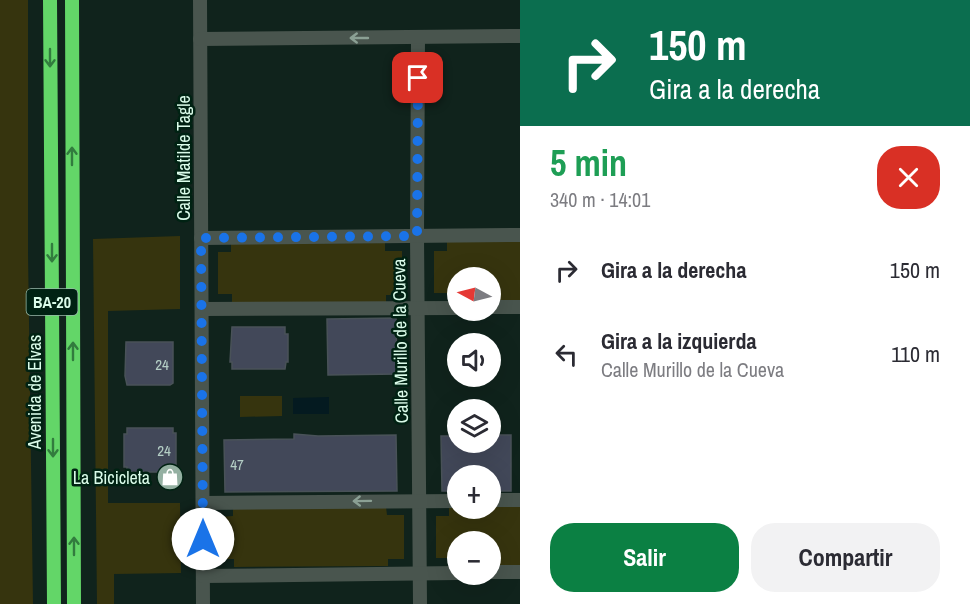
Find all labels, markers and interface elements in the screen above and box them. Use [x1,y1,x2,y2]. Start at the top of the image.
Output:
text: 150 m [649,17,747,73]
icon: right [550,24,628,102]
one-way arrow [350,32,370,44]
one-way arrow [45,48,56,68]
pin [392,52,443,103]
icon: arrive [401,61,434,94]
text: Gira a la derecha [649,71,820,107]
street label: Calle Matilde Tagle [171,95,196,221]
text: 5 min [550,139,627,187]
one-way arrow [66,146,78,166]
button: close [877,146,940,209]
text: 340 m · 14:01 [550,186,650,213]
one-way arrow [46,243,58,263]
icon: right [550,254,583,287]
text: Gira a la derecha [601,255,746,285]
text: 150 m [890,255,940,285]
street label: Calle Murillo de la Cueva [386,258,414,424]
north arrow [447,267,501,321]
map controls [447,267,501,585]
road number: BA-20 [26,289,78,315]
text: Gira a la izquierda [601,326,756,356]
button: sound [447,333,501,387]
street label: Avenida de Elvas [22,335,47,450]
icon: left [550,338,583,371]
text: 110 m [891,339,940,369]
one-way arrow [67,341,79,361]
house number: 24 [155,354,169,375]
text: Calle Murillo de la Cueva [601,356,784,383]
button: layers [447,399,501,453]
one-way arrow [47,438,59,458]
house number: 24 [157,440,171,461]
house number: 47 [230,454,244,475]
shop icon: La Bicicleta [155,462,185,492]
place label: La Bicicleta [73,465,150,490]
button: + [447,465,501,519]
one-way arrow [352,495,372,506]
position arrow [171,507,235,571]
button: Salir [550,523,739,592]
button: Compartir [751,523,940,592]
button: − [447,531,501,585]
one-way arrow [68,536,80,556]

